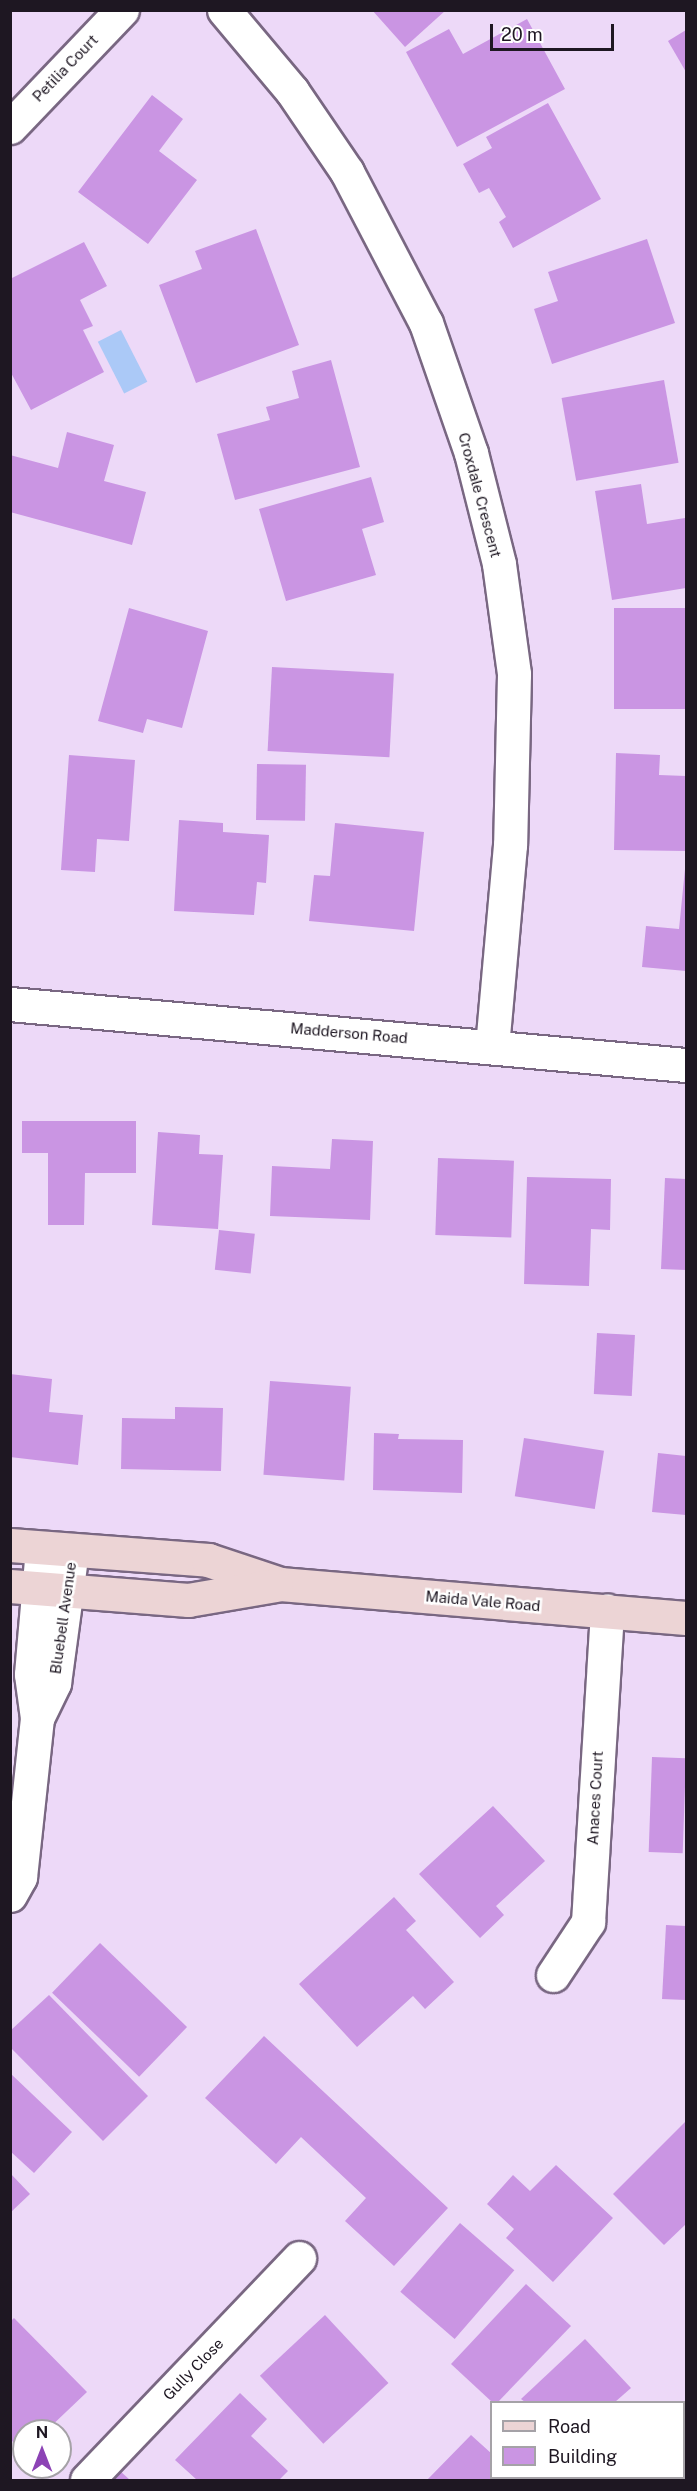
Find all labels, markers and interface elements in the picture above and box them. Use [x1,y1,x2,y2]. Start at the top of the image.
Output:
scale bar [493,12,618,50]
text: 20 m [501,24,543,45]
street label: Petilia Court [29,31,101,105]
street label: Croxdale Crescent [455,431,505,559]
street label: Madderson Road [290,1019,408,1047]
street label: Bluebell Avenue [46,1561,80,1675]
street label: Maida Vale Road [425,1587,541,1615]
street label: Anaces Court [584,1750,606,1846]
street label: Gully Close [159,2334,227,2404]
legend [490,2401,685,2479]
text: Road [548,2416,591,2437]
north arrow [12,2419,72,2479]
text: N [36,2423,48,2442]
text: Building [548,2446,617,2467]

